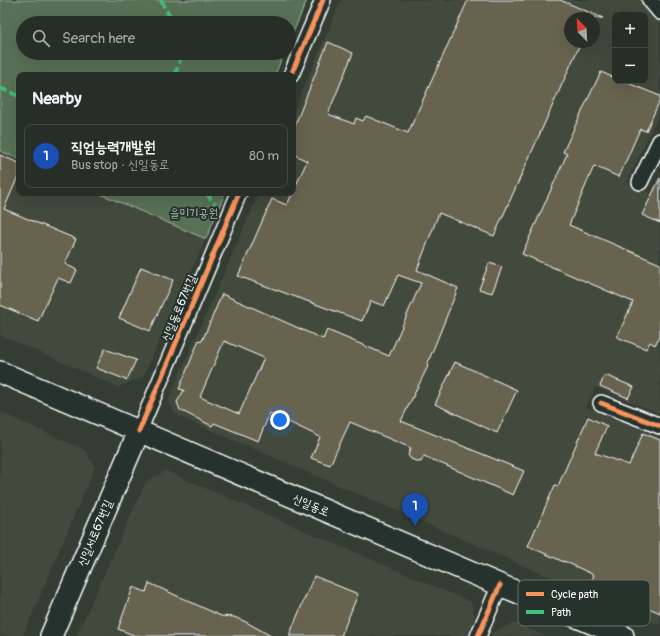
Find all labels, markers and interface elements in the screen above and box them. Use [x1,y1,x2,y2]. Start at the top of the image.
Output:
north arrow [564,12,600,48]
map controls [612,12,648,84]
button: + [612,12,648,48]
search box [16,16,296,60]
icon: search [30,27,52,49]
text: Search here [62,29,135,48]
button: − [612,48,648,84]
text: Nearby [32,88,81,109]
text: 직업능력개발원 [71,138,156,157]
text: 1 [43,148,49,164]
text: 80 m [249,148,279,164]
text: Bus stop · 신일동로 [71,157,170,173]
park label: 을미기공원 [170,206,218,221]
street label: 신일동로67번길 [159,272,200,344]
your location [270,410,290,430]
street label: 신일동로 [290,491,332,520]
pin: 1 [402,493,428,526]
street label: 신일서로67번길 [75,497,116,569]
legend [518,580,650,626]
text: Cycle path [551,588,598,601]
text: Path [551,606,571,619]

